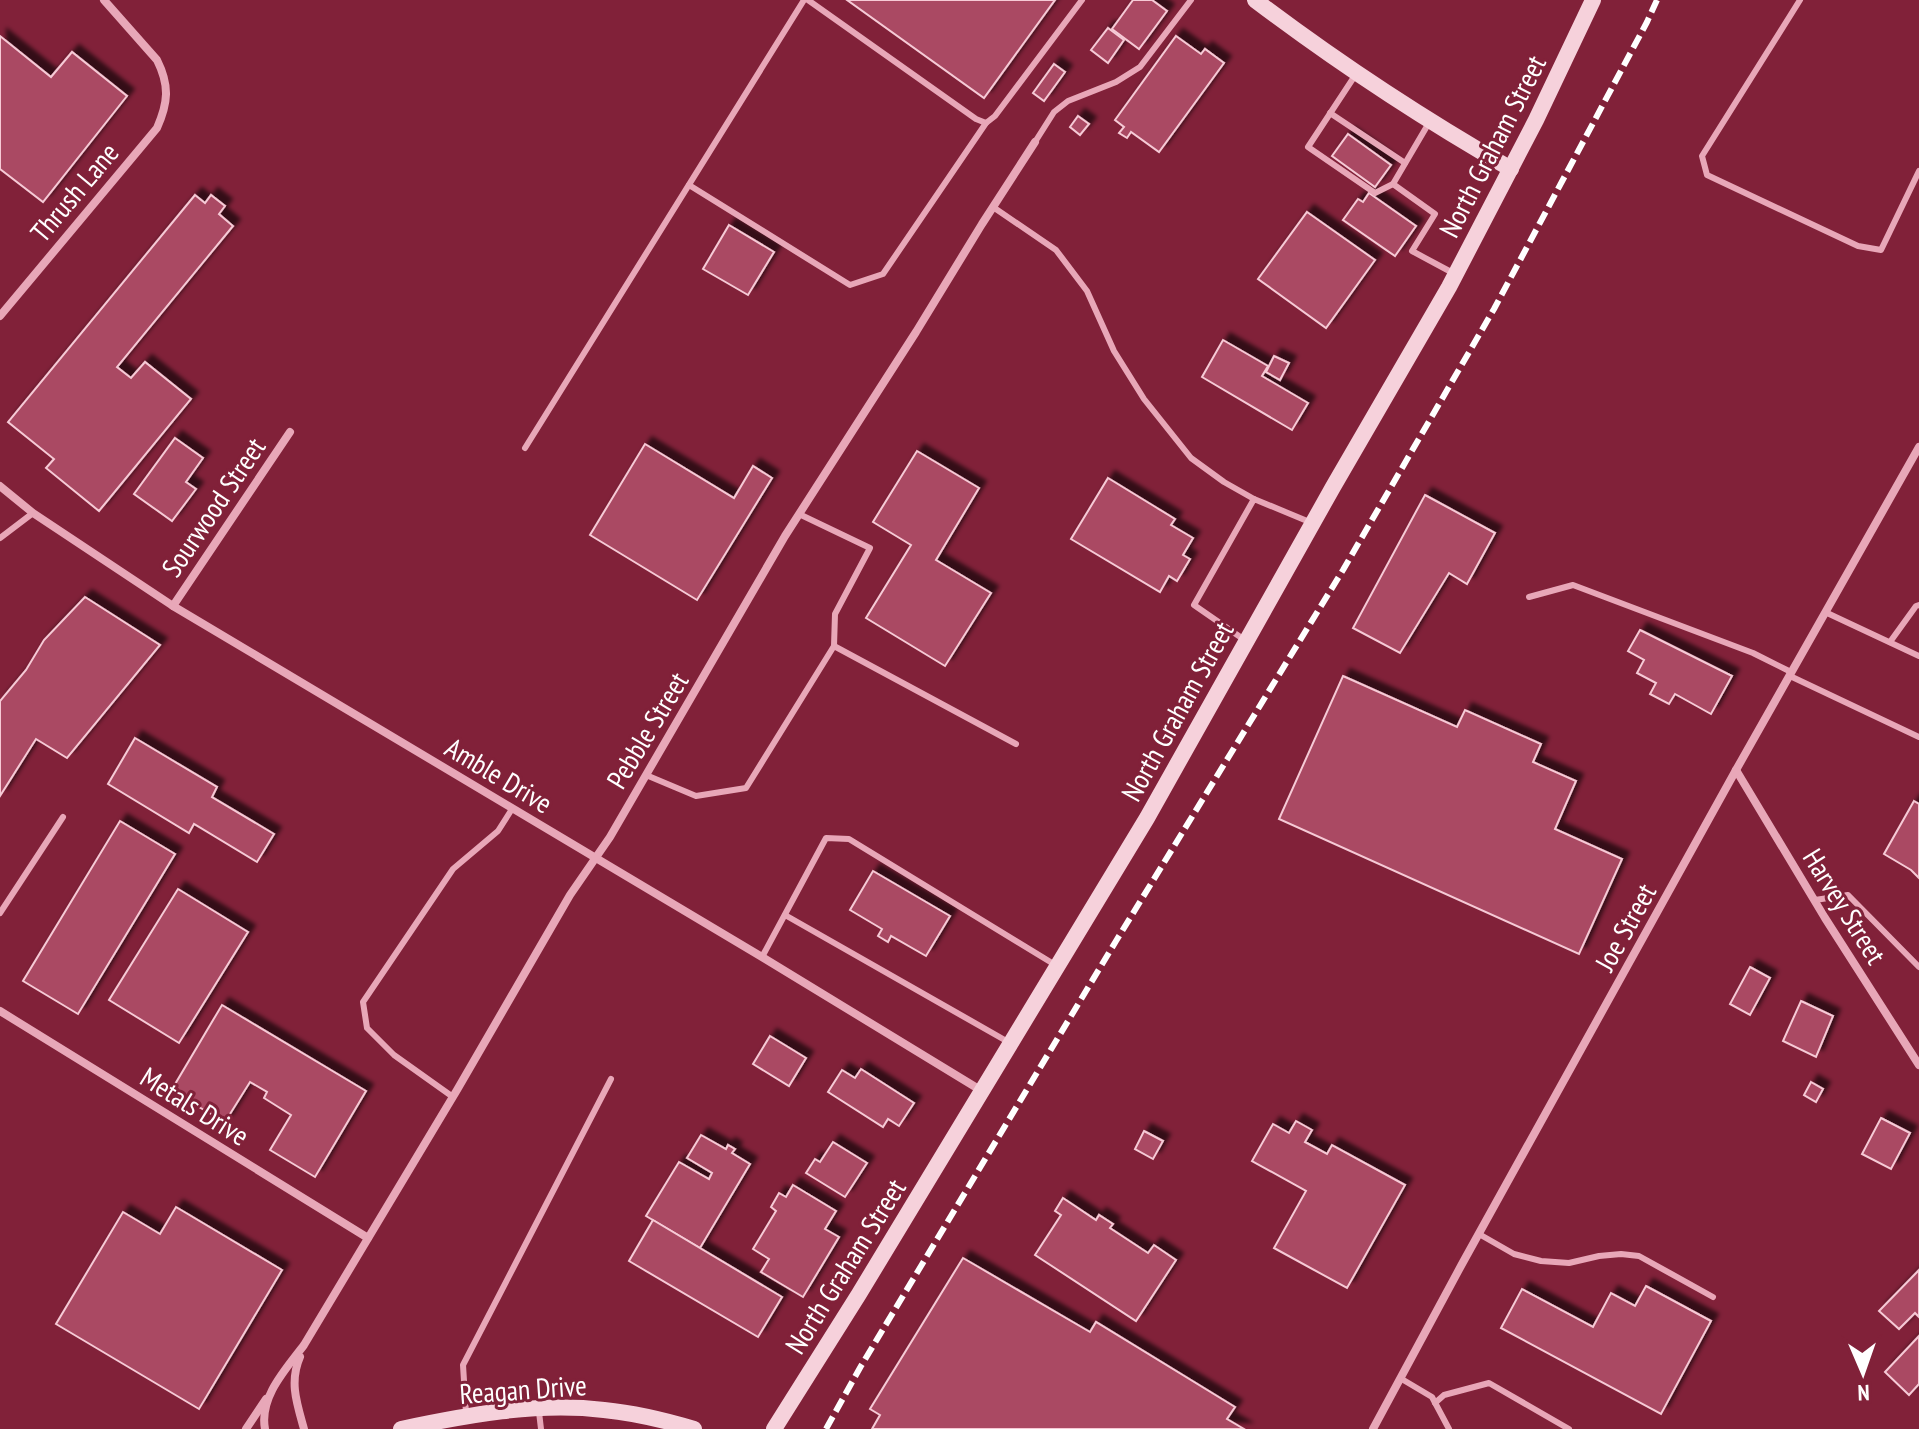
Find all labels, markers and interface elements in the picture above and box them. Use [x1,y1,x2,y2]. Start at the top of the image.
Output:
street label: North Graham Street [1430,48,1554,243]
street label: Thrush Lane [22,135,126,249]
street label: Sourwood Street [153,430,273,584]
street label: North Graham Street [1112,614,1242,807]
street label: Pebble Street [598,665,696,795]
street label: Amble Drive [439,729,559,821]
street label: Harvey Street [1795,841,1895,971]
street label: Joe Street [1585,877,1664,978]
street label: Metals Drive [134,1058,256,1154]
street label: North Graham Street [776,1171,914,1361]
north arrow [1823,1333,1903,1413]
street label: Reagan Drive [458,1366,588,1412]
text: N [1857,1379,1870,1407]

